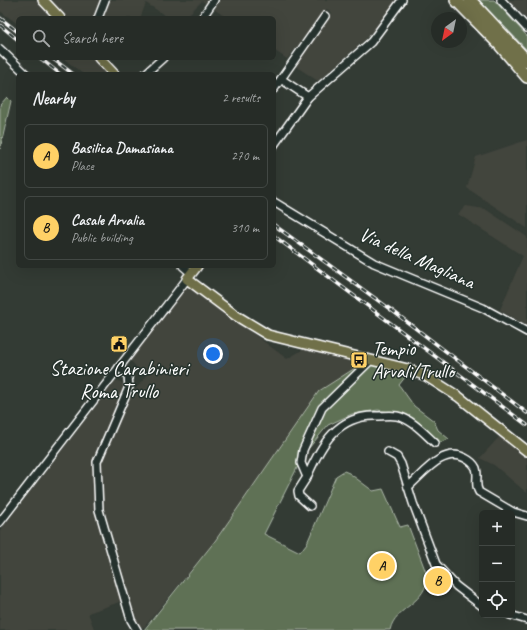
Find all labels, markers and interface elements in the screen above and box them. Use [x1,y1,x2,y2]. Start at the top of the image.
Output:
north arrow [431,12,467,48]
search box [16,16,276,60]
icon: search [30,27,52,49]
text: Search here [62,29,123,48]
text: Nearby [32,88,75,109]
text: 2 results [222,90,260,106]
text: Basilica Damasiana [71,139,173,158]
text: A [43,148,49,164]
text: 270 m [231,148,259,164]
text: Place [71,158,94,174]
text: Casale Arvalia [71,211,144,230]
text: B [43,220,49,236]
text: 310 m [231,220,259,236]
street label: Via della Magliana [356,221,480,295]
text: Public building [71,230,133,246]
public building icon: Stazione Carabinieri Roma Trullo [109,334,129,354]
place label: Tempio Arvali/Trullo [372,336,456,384]
your location [203,344,223,364]
bus stop icon: Tempio Arvali/Trullo [349,350,369,370]
place label: Stazione Carabinieri Roma Trullo [50,356,191,404]
map controls [479,510,515,618]
button: + [479,510,515,546]
button: − [479,546,515,582]
pin: A [369,551,395,581]
pin: B [425,566,451,596]
button: locate [479,582,515,618]

